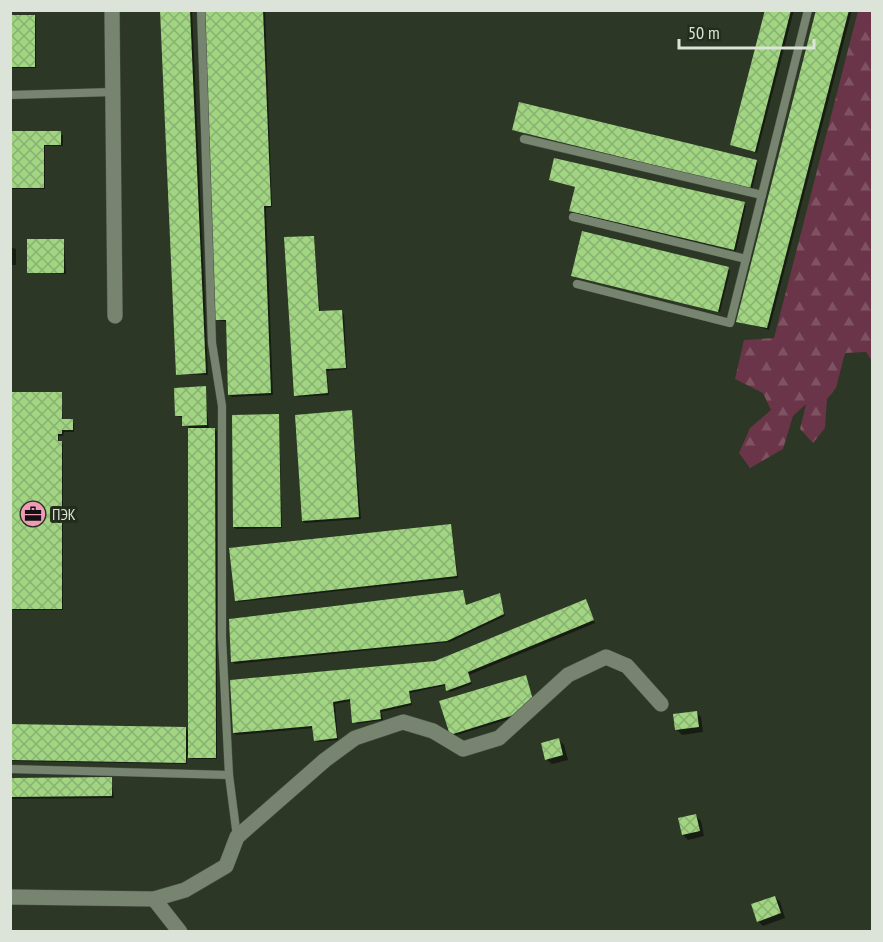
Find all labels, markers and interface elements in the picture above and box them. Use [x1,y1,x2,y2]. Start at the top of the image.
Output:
scale bar [679,12,814,50]
text: 50 m [688,21,720,44]
office icon: ПЭК [18,499,48,529]
place label: ПЭК [52,504,76,524]

